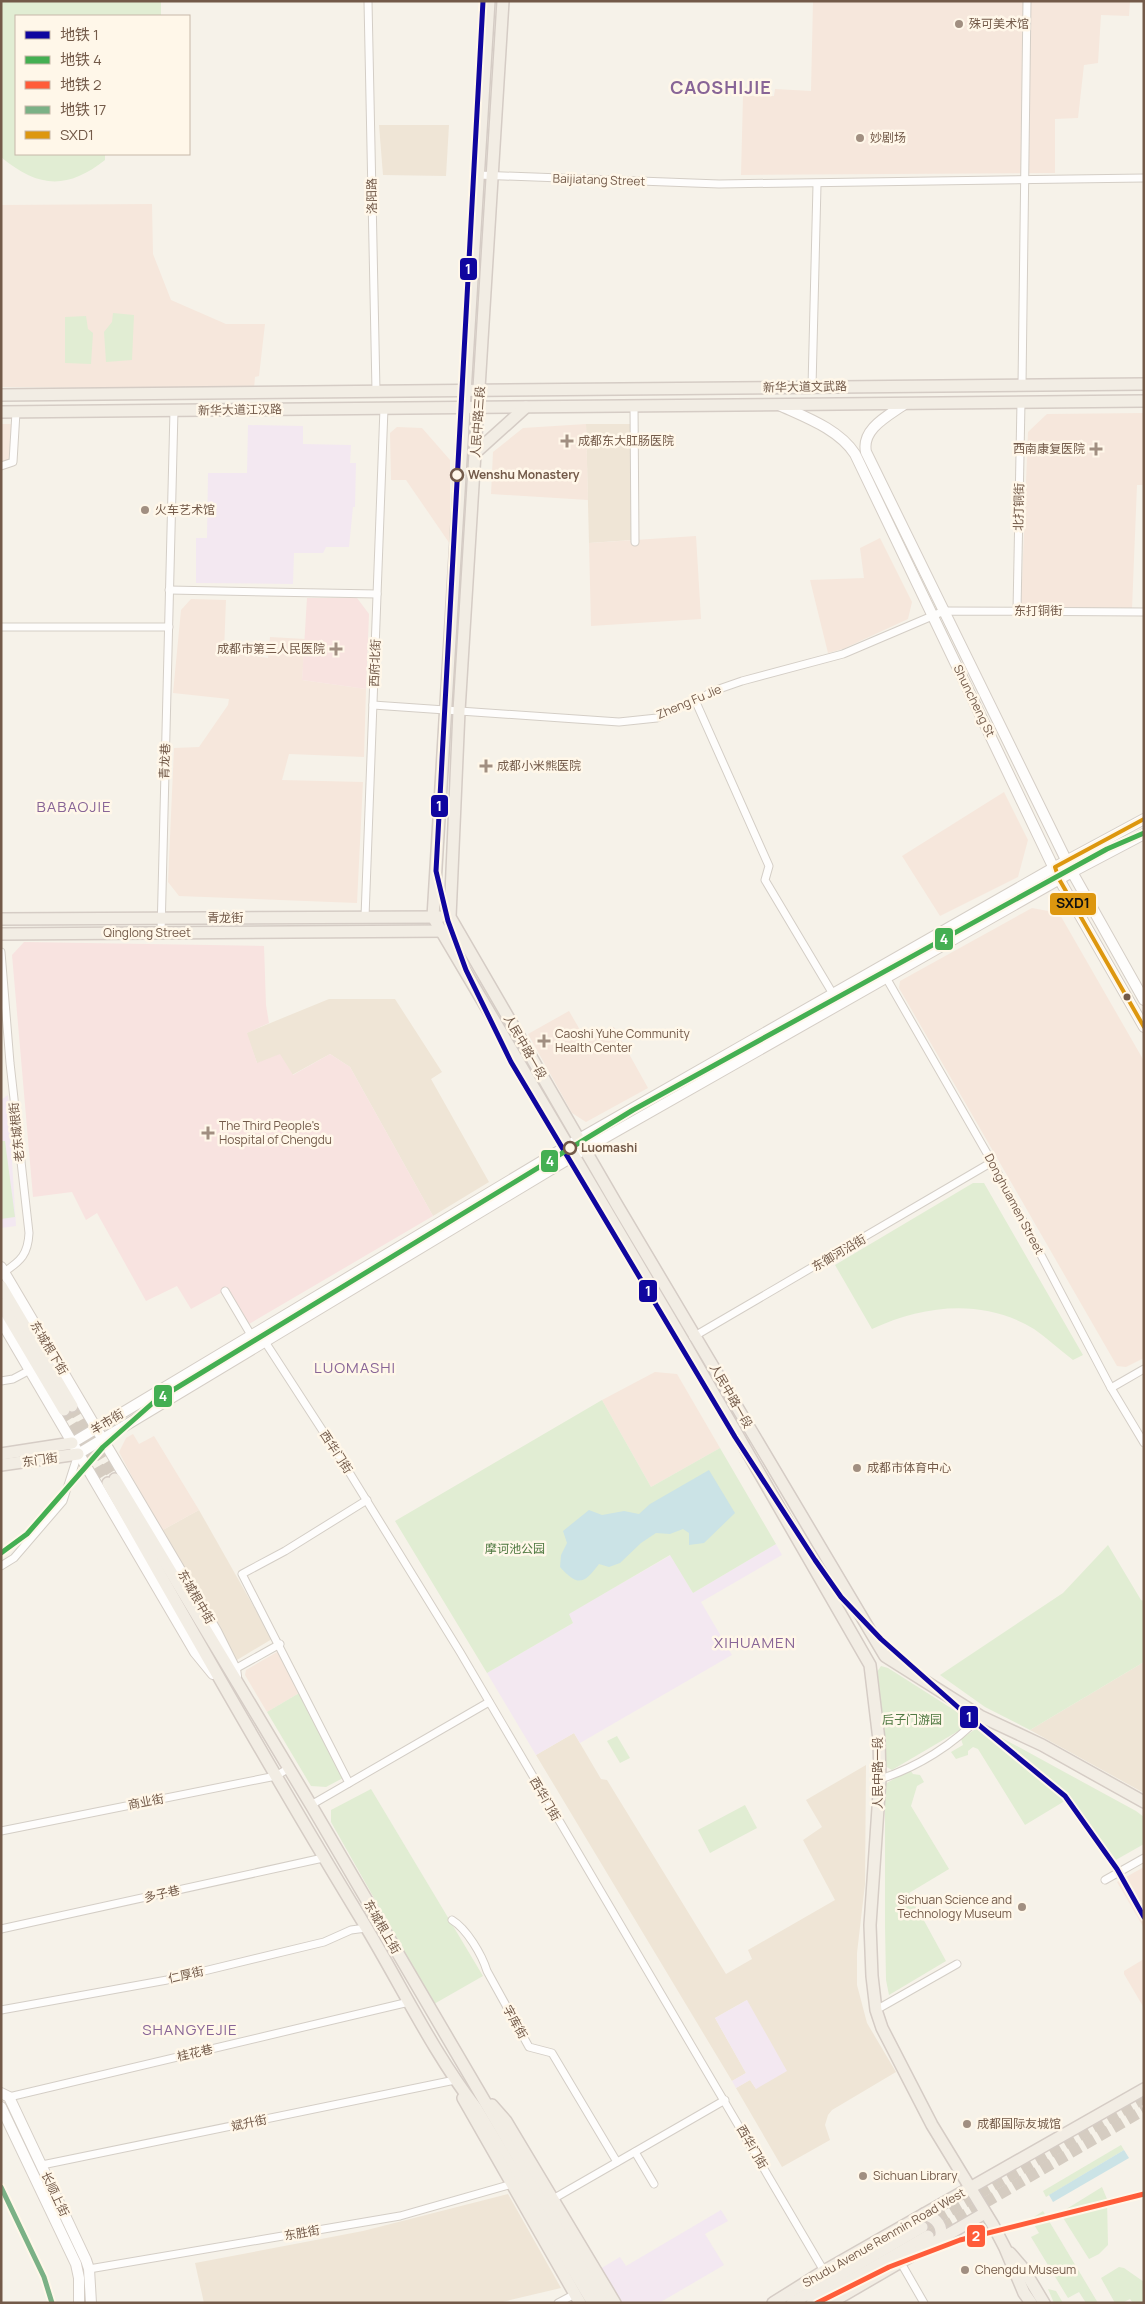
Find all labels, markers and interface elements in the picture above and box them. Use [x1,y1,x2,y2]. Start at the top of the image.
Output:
legend [15,15,190,155]
place label: 殊可美术馆 [969,15,1029,32]
marker: 殊可美术馆 [953,18,965,30]
text: 地铁 1 [60,24,99,45]
text: 地铁 4 [60,49,102,70]
text: 地铁 2 [60,74,102,95]
district label: CAOSHIJIE [670,75,772,99]
text: 地铁 17 [60,99,106,120]
text: SXD1 [60,124,94,145]
place label: 妙剧场 [870,129,906,146]
marker: 妙剧场 [854,132,866,144]
street label: Baijiatang Street [552,169,646,190]
street label: 洛阳路 [363,178,380,214]
line badge: 1 [459,257,478,281]
text: 1 [465,259,471,278]
street label: 新华大道文武路 [763,377,847,396]
street label: 人民中路三段 [467,385,488,458]
street label: 新华大道江汉路 [198,400,282,419]
place label: 成都东大肛肠医院 [578,432,674,449]
marker: 成都东大肛肠医院 [560,434,574,448]
place label: 西南康复医院 [1013,440,1085,457]
marker: 西南康复医院 [1089,442,1103,456]
place label: Wenshu Monastery [468,466,580,483]
marker: Wenshu Monastery [450,468,464,482]
street label: 北打铜街 [1010,483,1027,531]
place label: 火车艺术馆 [155,501,215,518]
marker: 火车艺术馆 [139,504,151,516]
street label: 东打铜街 [1014,602,1062,619]
street label: 西府北街 [365,639,384,687]
place label: 成都市第三人民医院 [217,640,325,657]
marker: 成都市第三人民医院 [329,642,343,656]
street label: Shuncheng St [950,662,999,740]
street label: Zheng Fu Jie [654,680,724,723]
street label: 青龙巷 [155,743,174,779]
place label: 成都小米熊医院 [497,757,581,774]
marker: 成都小米熊医院 [479,759,493,773]
line badge: 1 [430,794,449,818]
district label: BABAOJIE [37,796,111,817]
text: 1 [436,796,442,815]
line badge: SXD1 [1049,892,1097,916]
text: SXD1 [1056,893,1090,912]
street label: 青龙街 [207,909,243,926]
street label: Qinglong Street [103,924,191,941]
line badge: 4 [934,927,954,951]
text: 4 [940,929,948,948]
unlabelled marker [1122,992,1132,1002]
street label: 人民中路一段 [500,1011,551,1082]
place label: Caoshi Yuhe Community Health Center [555,1025,691,1056]
marker: Caoshi Yuhe Community Health Center [537,1034,551,1048]
street label: 老东城根街 [5,1101,28,1163]
place label: The Third People's Hospital of Chengdu [219,1117,332,1148]
marker: The Third People's Hospital of Chengdu [201,1126,215,1140]
place label: Luomashi [581,1139,637,1156]
marker: Luomashi [563,1141,577,1155]
line badge: 4 [540,1149,559,1173]
street label: Donghuamen Street [981,1150,1048,1257]
text: 4 [546,1151,554,1170]
street label: 东御河沿街 [809,1230,869,1275]
line badge: 1 [638,1279,658,1303]
text: 1 [645,1281,651,1300]
street label: 东城根下街 [27,1318,72,1378]
district label: LUOMASHI [314,1357,396,1378]
street label: 人民中路一段 [706,1360,757,1431]
line badge: 4 [153,1384,173,1408]
text: 4 [159,1386,167,1405]
street label: 羊市街 [87,1405,127,1438]
street label: 西华门街 [316,1427,357,1476]
street label: 东门街 [21,1449,59,1470]
place label: 成都市体育中心 [867,1459,951,1476]
marker: 成都市体育中心 [851,1462,863,1474]
park label: 摩诃池公园 [485,1540,545,1557]
street label: 东城根中街 [174,1567,219,1627]
district label: XIHUAMEN [714,1632,796,1653]
line badge: 1 [959,1705,979,1729]
text: 1 [966,1707,972,1726]
park label: 后子门游园 [882,1711,942,1728]
street label: 人民中路一段 [869,1737,886,1809]
street label: 西华门街 [526,1774,565,1824]
street label: 商业街 [127,1790,165,1813]
street label: 多子巷 [142,1881,181,1906]
place label: Sichuan Science and Technology Museum [897,1891,1012,1922]
street label: 东城根上街 [360,1897,405,1957]
marker: Sichuan Science and Technology Museum [1016,1901,1028,1913]
street label: 仁厚街 [166,1962,205,1987]
street label: 字库街 [499,2002,532,2042]
district label: SHANGYEJIE [142,2019,238,2040]
street label: 桂花巷 [175,2040,214,2065]
street label: 斌升街 [230,2110,268,2135]
place label: 成都国际友城馆 [977,2115,1061,2132]
marker: 成都国际友城馆 [961,2118,973,2130]
street label: 西华门街 [733,2122,772,2172]
place label: Sichuan Library [873,2167,958,2184]
street label: 长顺上街 [38,2168,73,2219]
marker: Sichuan Library [857,2170,869,2182]
street label: Shudu Avenue Renmin Road West [799,2184,968,2291]
street label: 东胜街 [283,2221,321,2244]
line badge: 2 [966,2224,986,2248]
text: 2 [972,2226,980,2245]
place label: Chengdu Museum [975,2261,1076,2278]
marker: Chengdu Museum [959,2264,971,2276]

